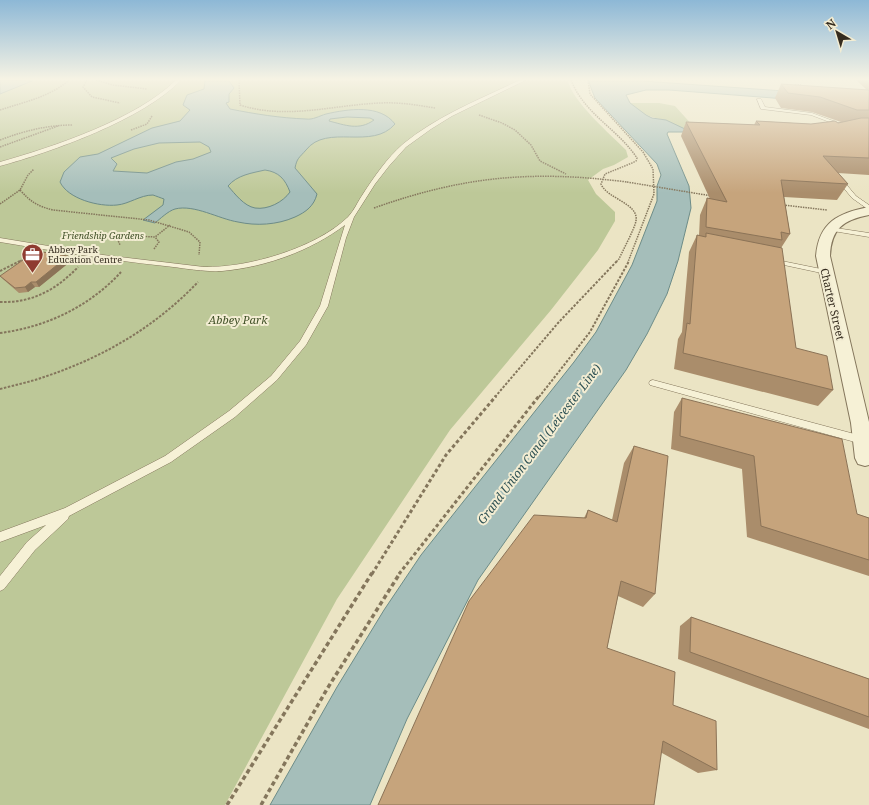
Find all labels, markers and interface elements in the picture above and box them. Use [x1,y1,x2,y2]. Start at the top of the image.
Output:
north arrow [817,12,857,52]
text: N [823,15,839,32]
park label: Friendship Gardens [61,229,144,242]
office icon: Abbey Park Education Centre [20,241,46,274]
place label: Abbey Park Education Centre [48,243,122,266]
street label: Charter Street [817,266,849,342]
park label: Abbey Park [208,312,268,327]
water label: Grand Union Canal (Leicester Line) [473,360,605,528]

